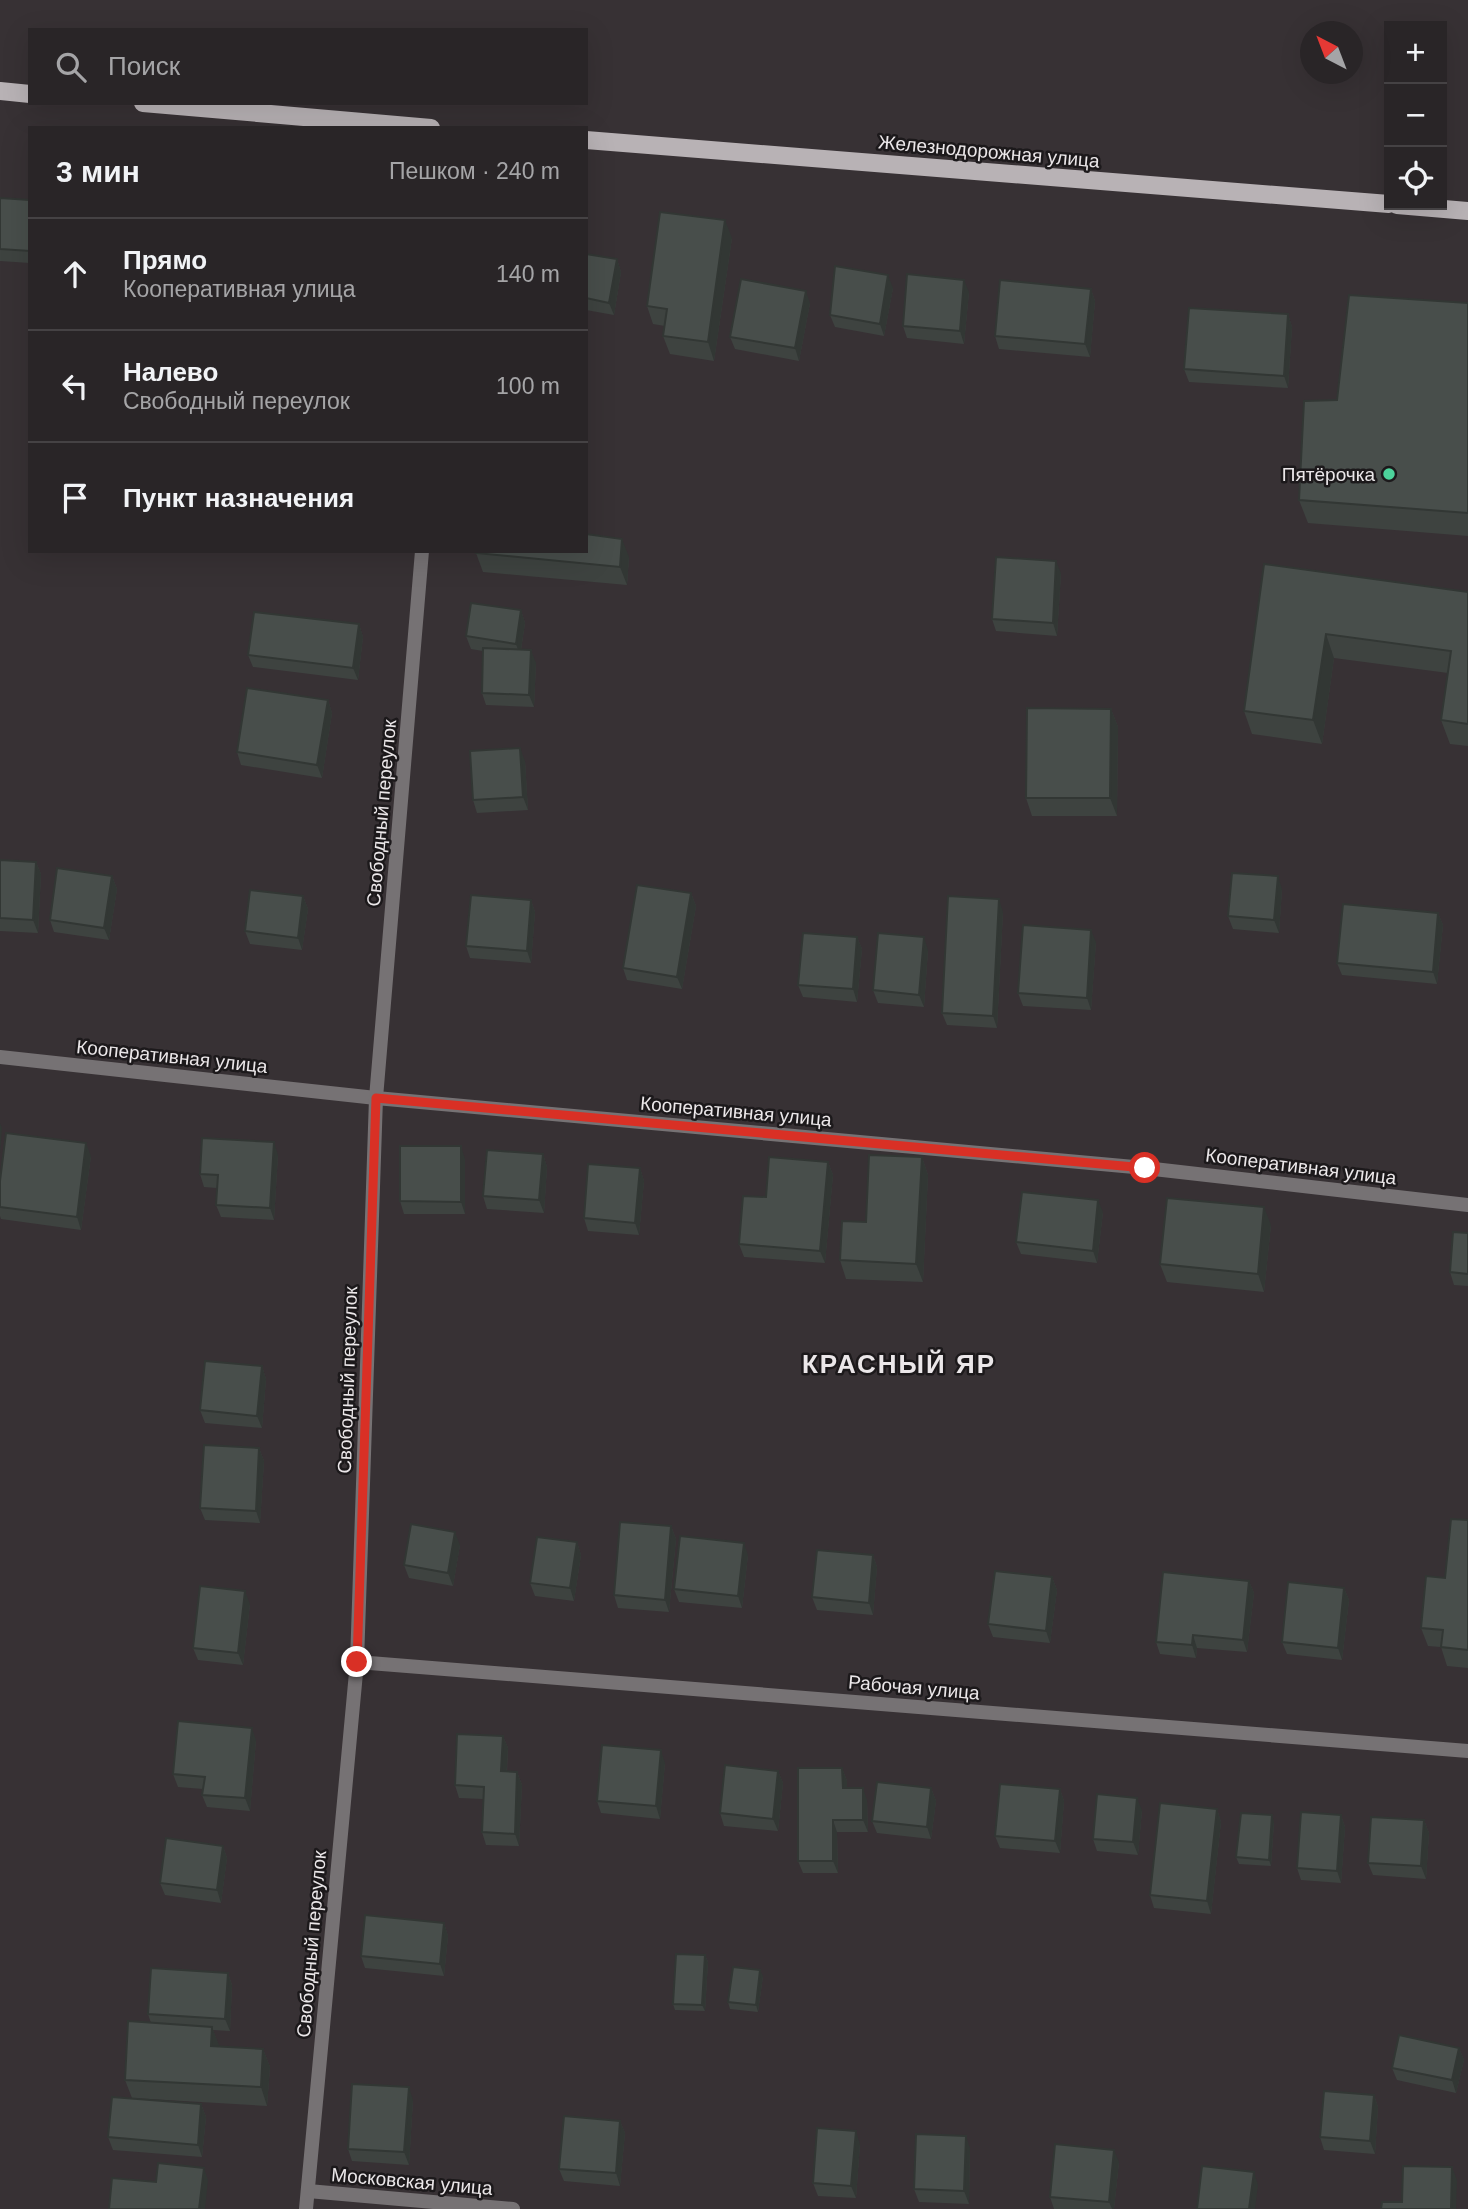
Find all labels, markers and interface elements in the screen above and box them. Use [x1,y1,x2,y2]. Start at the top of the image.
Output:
north arrow [1300,21,1363,84]
map controls [1384,21,1447,210]
button: + [1384,21,1447,84]
search box [28,28,588,105]
icon: search [52,48,90,86]
text: Поиск [108,51,180,81]
button: − [1384,84,1447,147]
street label: Железнодорожная улица [877,131,1101,172]
button: locate [1384,147,1447,210]
text: 3 мин [56,155,140,188]
text: Пешком · 240 m [389,158,560,184]
text: Прямо [123,245,207,275]
icon: ahead [56,255,94,293]
text: 140 m [496,261,560,287]
text: Кооперативная улица [123,276,355,302]
text: Налево [123,357,218,387]
icon: left [56,367,94,405]
text: 100 m [496,373,560,399]
text: Свободный переулок [123,388,350,414]
place label: Пятёрочка [1282,464,1375,485]
marker: Пятёрочка [1381,466,1397,482]
icon: arrive [56,479,94,517]
text: Пункт назначения [123,483,354,513]
street label: Свободный переулок [363,718,400,907]
street label: Кооперативная улица [75,1036,269,1077]
street label: Кооперативная улица [639,1093,833,1130]
street label: Кооперативная улица [1204,1144,1398,1189]
route start [1129,1152,1160,1183]
street label: Свободный переулок [334,1285,361,1474]
district label: КРАСНЫЙ ЯР [802,1349,996,1379]
route end [341,1646,372,1677]
street label: Рабочая улица [847,1671,981,1704]
street label: Свободный переулок [293,1849,330,2038]
street label: Московская улица [331,2164,494,2199]

